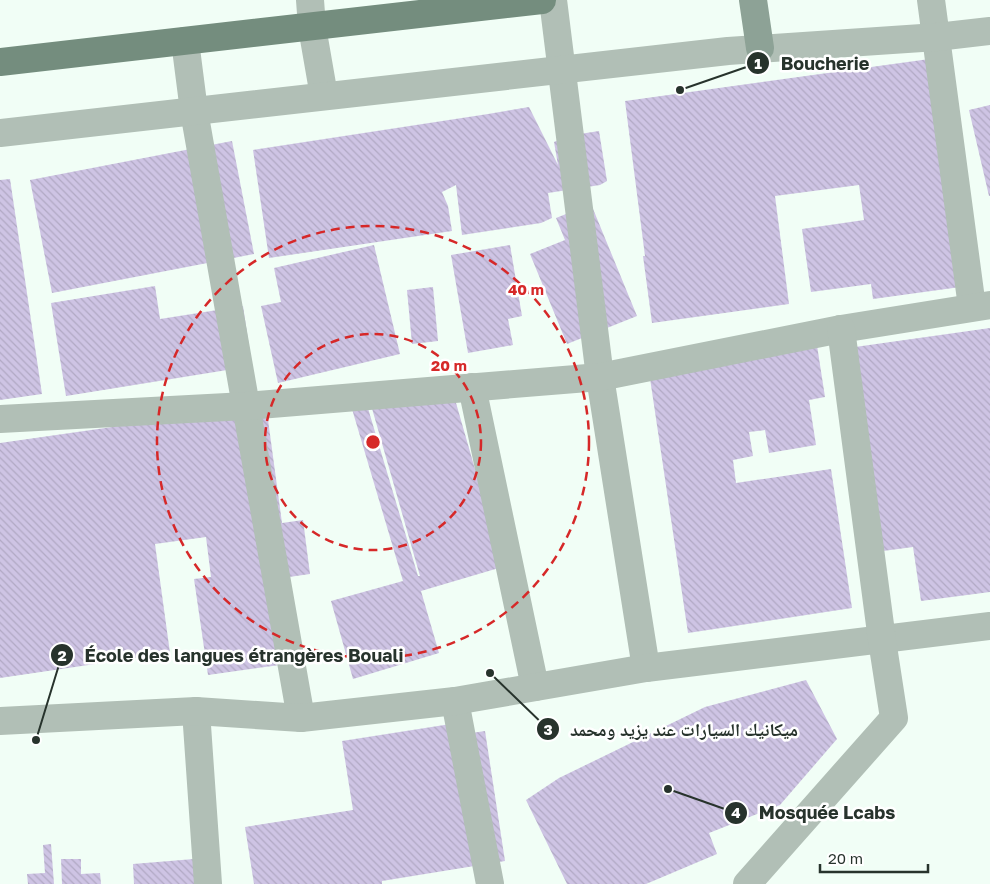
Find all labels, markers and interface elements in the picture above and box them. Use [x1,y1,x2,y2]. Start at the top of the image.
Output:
callout: Boucherie [746,47,879,80]
text: Boucherie [781,52,870,74]
text: 1 [754,54,762,72]
text: 40 m [508,280,544,298]
text: 20 m [431,356,467,374]
centre of rings [364,433,382,451]
callout: École des langues étrangères Bouali [49,639,413,672]
text: École des langues étrangères Bouali [84,644,404,666]
text: 2 [57,646,67,664]
callout: ميكانيك السيارات عند يزيد ومحمد [535,713,808,746]
text: ميكانيك السيارات عند يزيد ومحمد [570,718,798,740]
text: 3 [543,720,553,738]
callout: Mosquée Lcabs [723,796,905,829]
text: Mosquée Lcabs [759,801,895,823]
text: 4 [731,803,741,821]
scale bar [820,842,928,874]
text: 20 m [828,849,863,867]

